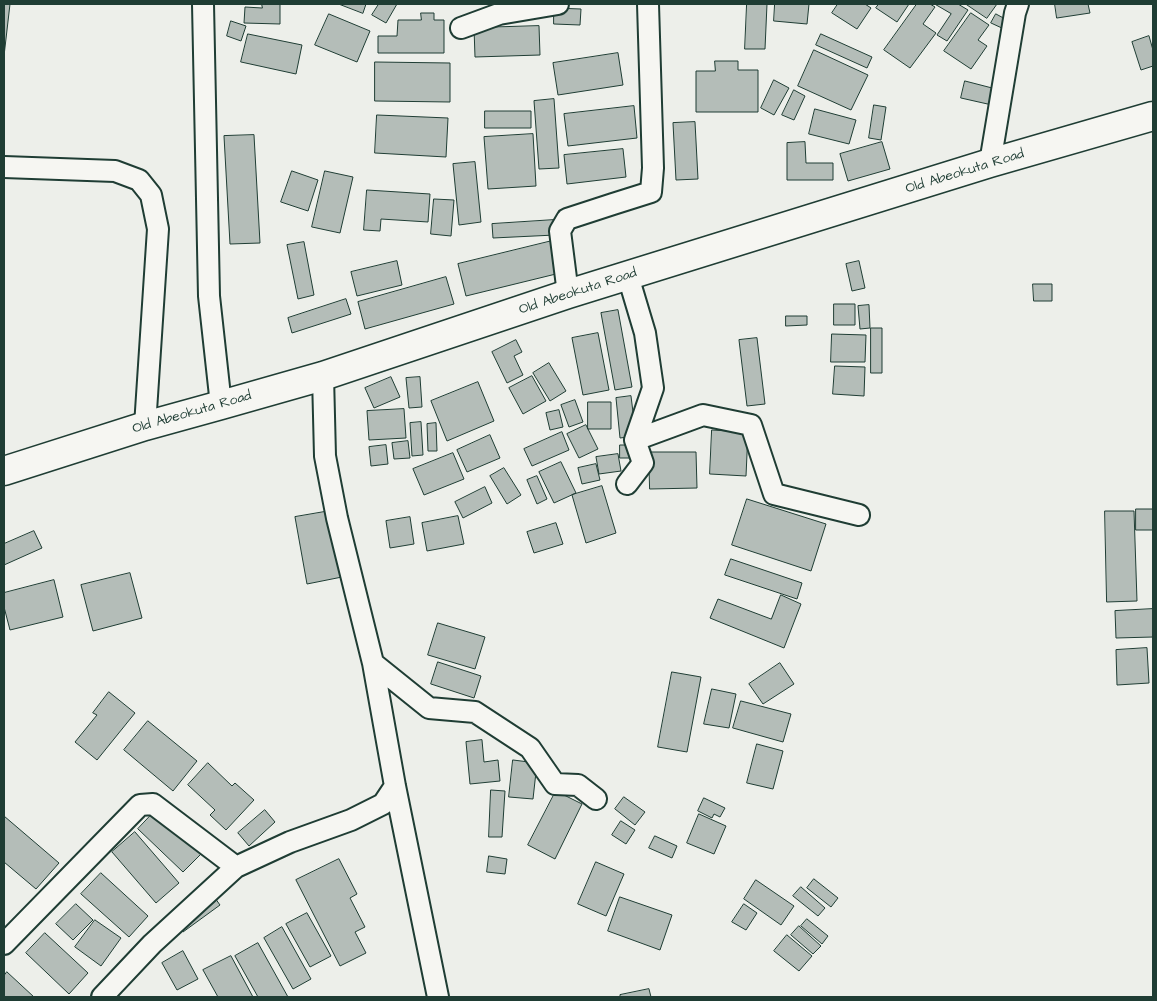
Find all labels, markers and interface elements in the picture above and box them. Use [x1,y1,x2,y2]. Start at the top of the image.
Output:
street label: Old Abeokuta Road [904,146,1026,198]
street label: Old Abeokuta Road [517,265,639,319]
street label: Old Abeokuta Road [131,388,253,438]

